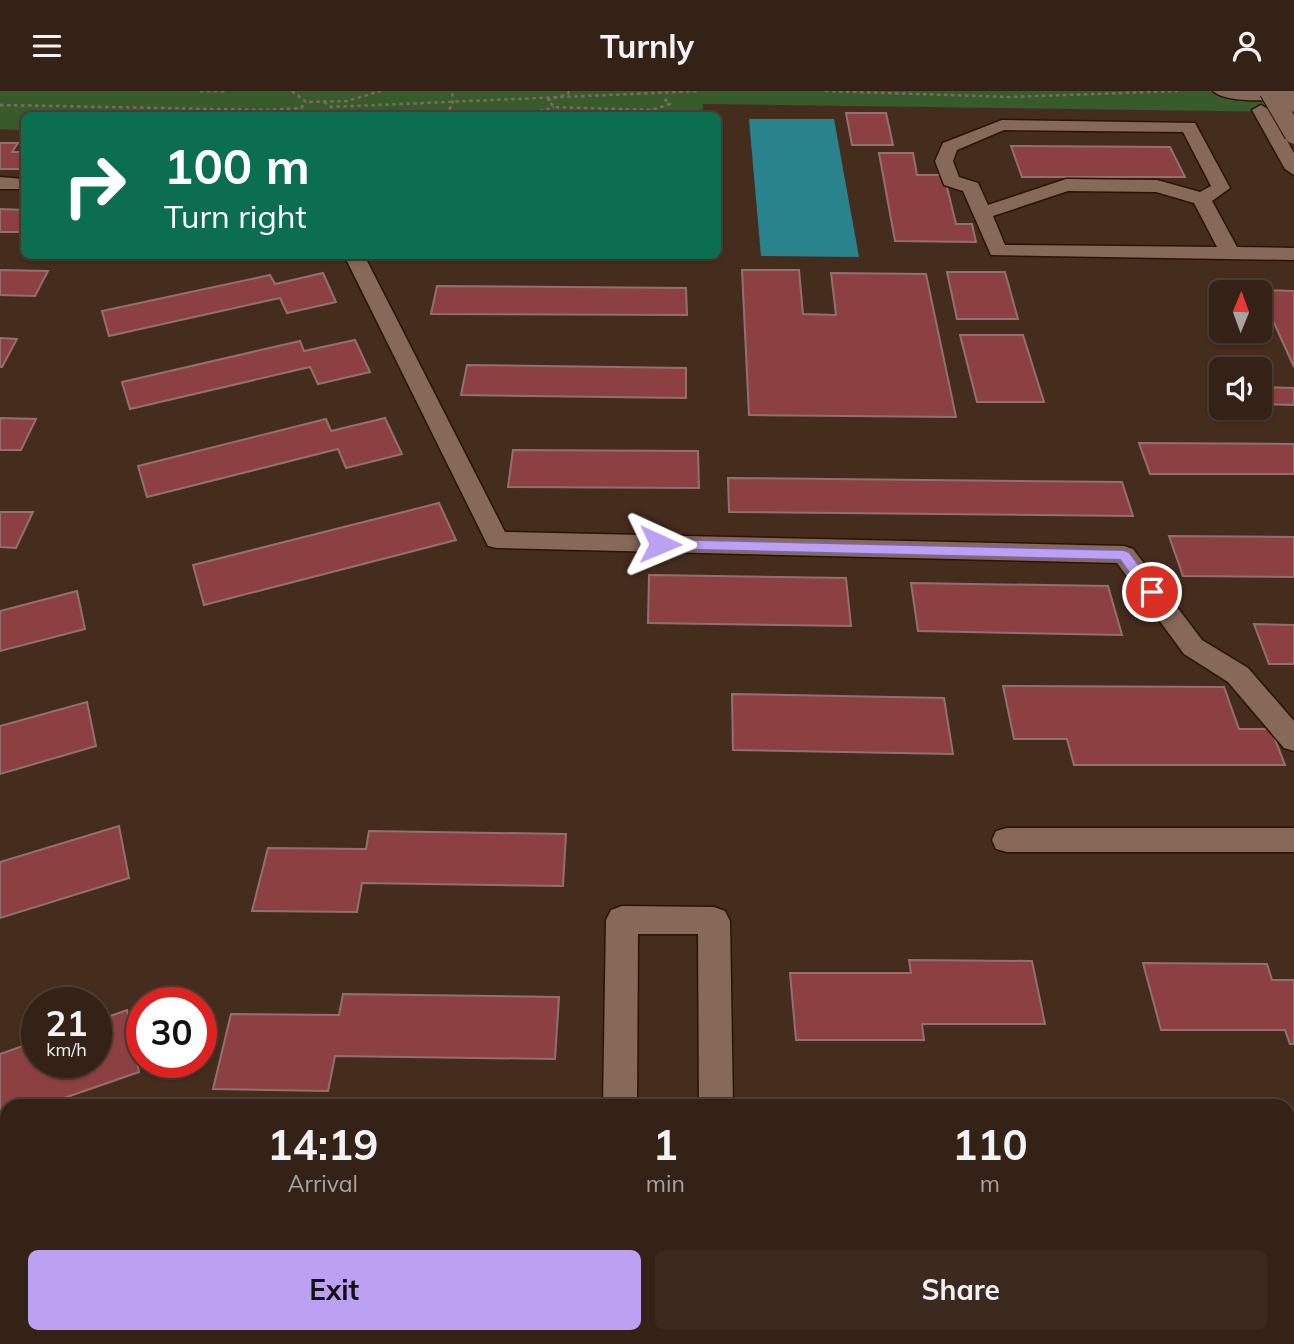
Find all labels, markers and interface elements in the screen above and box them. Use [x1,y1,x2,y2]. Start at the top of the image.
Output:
text: Turnly [600,26,694,66]
icon: menu [28,27,66,65]
icon: person [1228,27,1266,65]
text: 100 m [164,135,310,196]
icon: right [49,140,140,231]
text: Turn right [164,196,307,236]
north arrow [1209,280,1272,343]
map controls [1209,280,1272,420]
button: sound [1209,357,1272,420]
position arrow [623,507,697,581]
pin [1122,562,1182,622]
icon: arrive [1133,573,1171,611]
speed limit sign: 30 [126,987,217,1078]
text: 21 [45,1001,88,1045]
text: km/h [46,1038,87,1061]
text: 14:19 [267,1118,378,1171]
text: 1 [653,1118,678,1171]
text: 110 [952,1118,1028,1171]
text: Arrival [288,1169,358,1198]
text: min [646,1169,685,1198]
text: m [980,1169,1000,1198]
button: Exit [28,1250,641,1330]
button: Share [655,1250,1267,1330]

